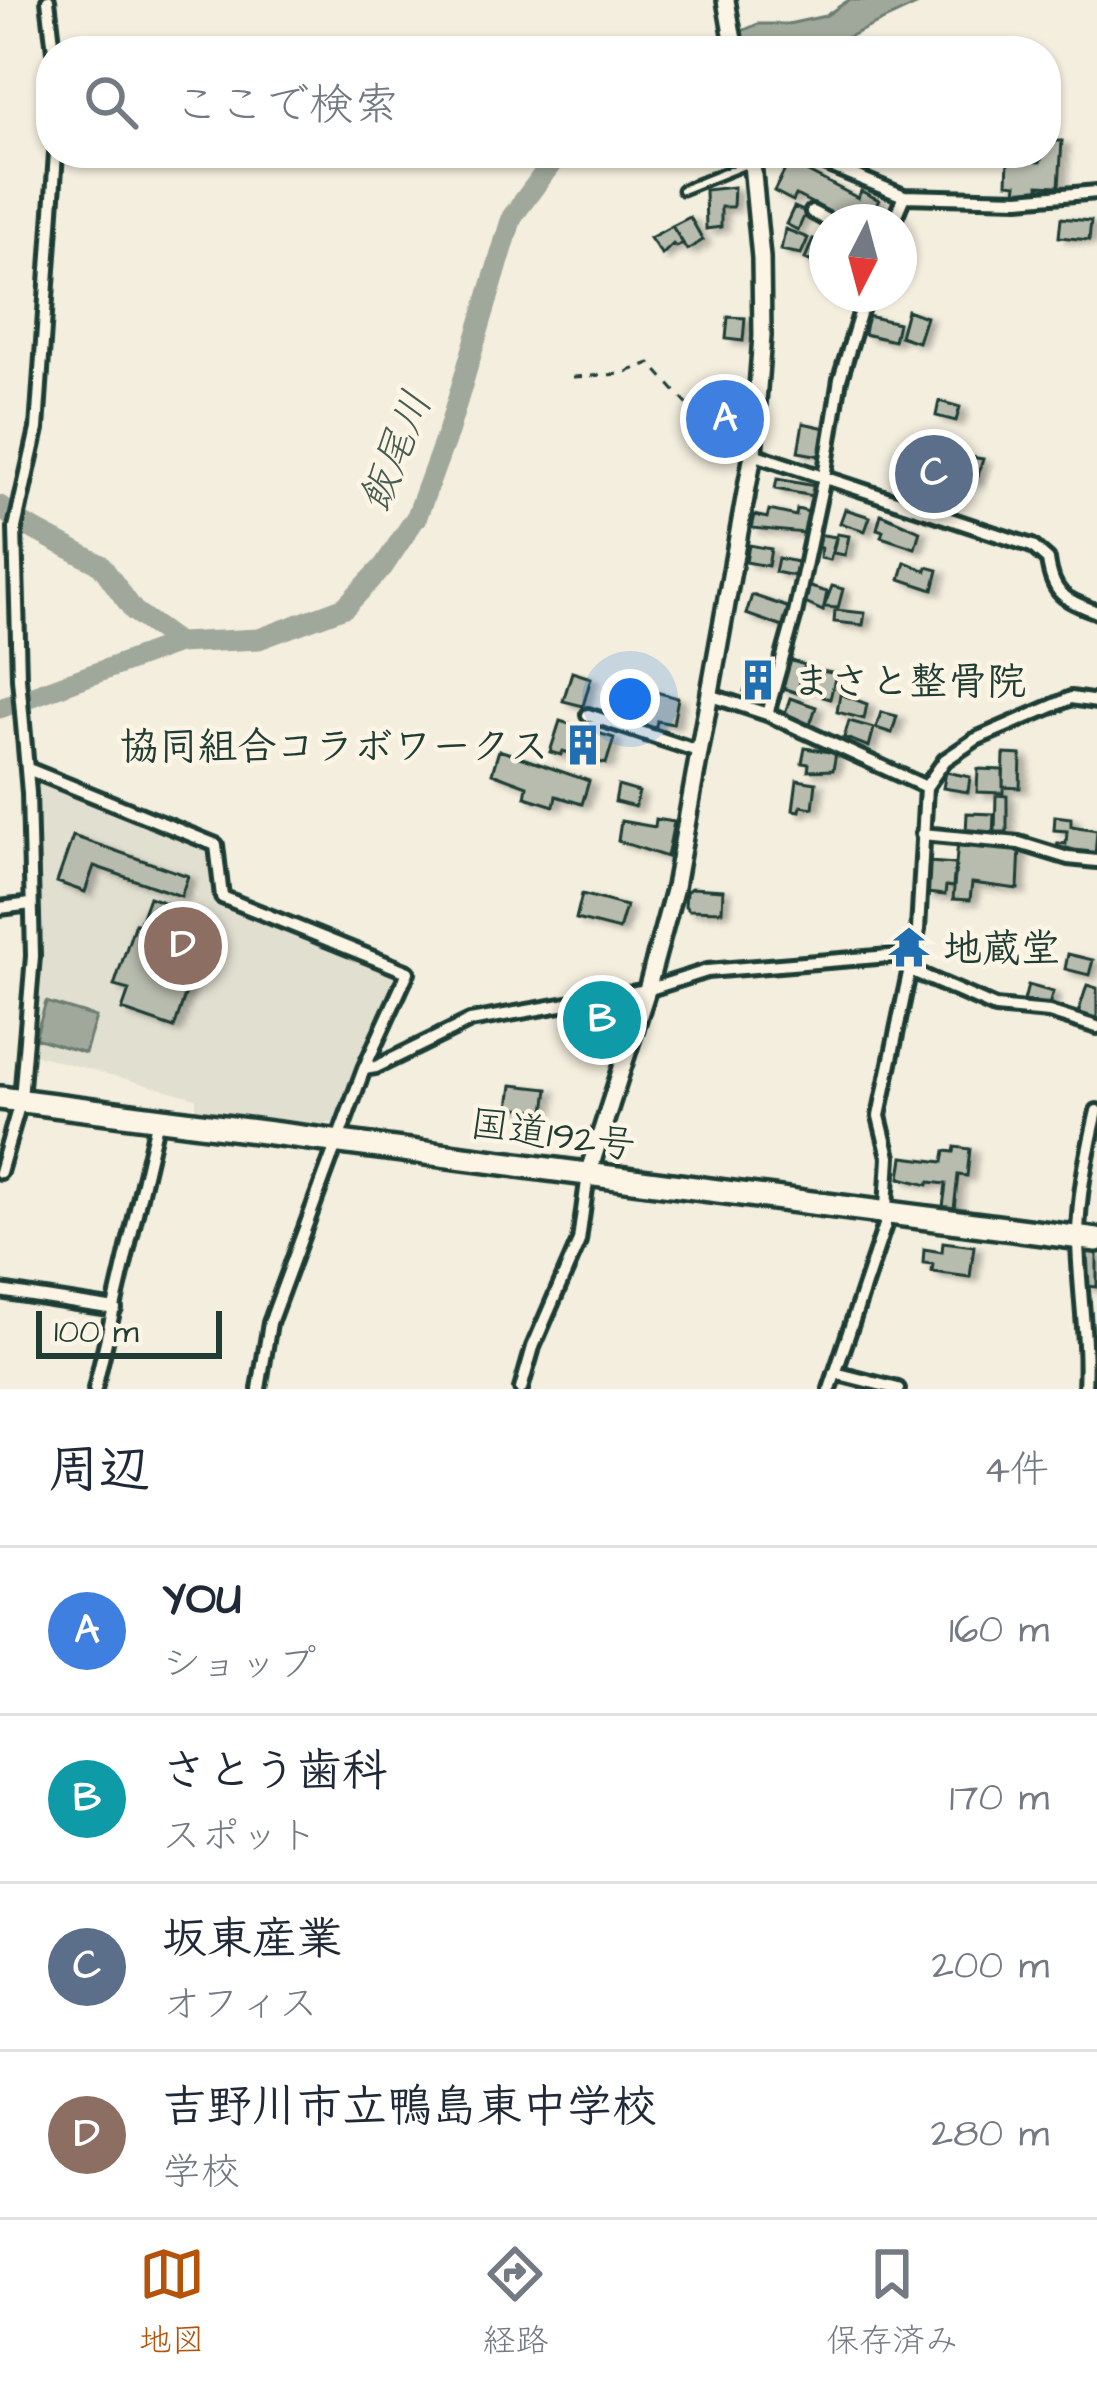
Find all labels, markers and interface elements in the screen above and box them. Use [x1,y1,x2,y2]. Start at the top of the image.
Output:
search box [36,36,1061,168]
icon: search [78,69,144,135]
text: ここで検索 [174,75,399,137]
north arrow [809,204,917,312]
pin: A [686,374,764,464]
water label: 飯尾川 [346,383,447,521]
pin: C [895,429,973,519]
place label: まさと整骨院 [792,656,1026,710]
building icon: まさと整骨院 [735,657,781,703]
your location [600,669,660,729]
place label: 協同組合コラボワークス [120,721,549,775]
building icon: 協同組合コラボワークス [560,722,606,768]
pin: D [144,901,222,991]
place label: 地蔵堂 [943,923,1060,977]
temple icon: 地蔵堂 [886,924,932,970]
pin: B [563,975,641,1065]
street label: 国道192号 [466,1098,639,1174]
scale bar [36,1305,222,1358]
text: 100 m [54,1309,139,1355]
text: 周辺 [48,1436,150,1507]
text: 4件 [983,1444,1049,1498]
text: YOU [162,1569,241,1631]
text: A [75,1604,99,1658]
text: 160 m [949,1604,1049,1658]
text: ショップ [162,1638,316,1692]
text: さとう歯科 [162,1741,387,1803]
text: B [73,1772,101,1826]
text: 170 m [949,1772,1049,1826]
text: スポット [162,1810,318,1864]
text: 坂東産業 [162,1909,342,1971]
text: C [73,1940,101,1994]
text: 200 m [932,1940,1049,1994]
text: オフィス [162,1978,318,2032]
text: 吉野川市立鴨島東中学校 [162,2077,657,2139]
text: D [74,2108,100,2162]
text: 280 m [931,2108,1049,2162]
text: 学校 [162,2146,240,2200]
tab: 地図 [139,2241,205,2364]
tab: 経路 [482,2241,548,2364]
tab: 保存済み [826,2241,958,2364]

